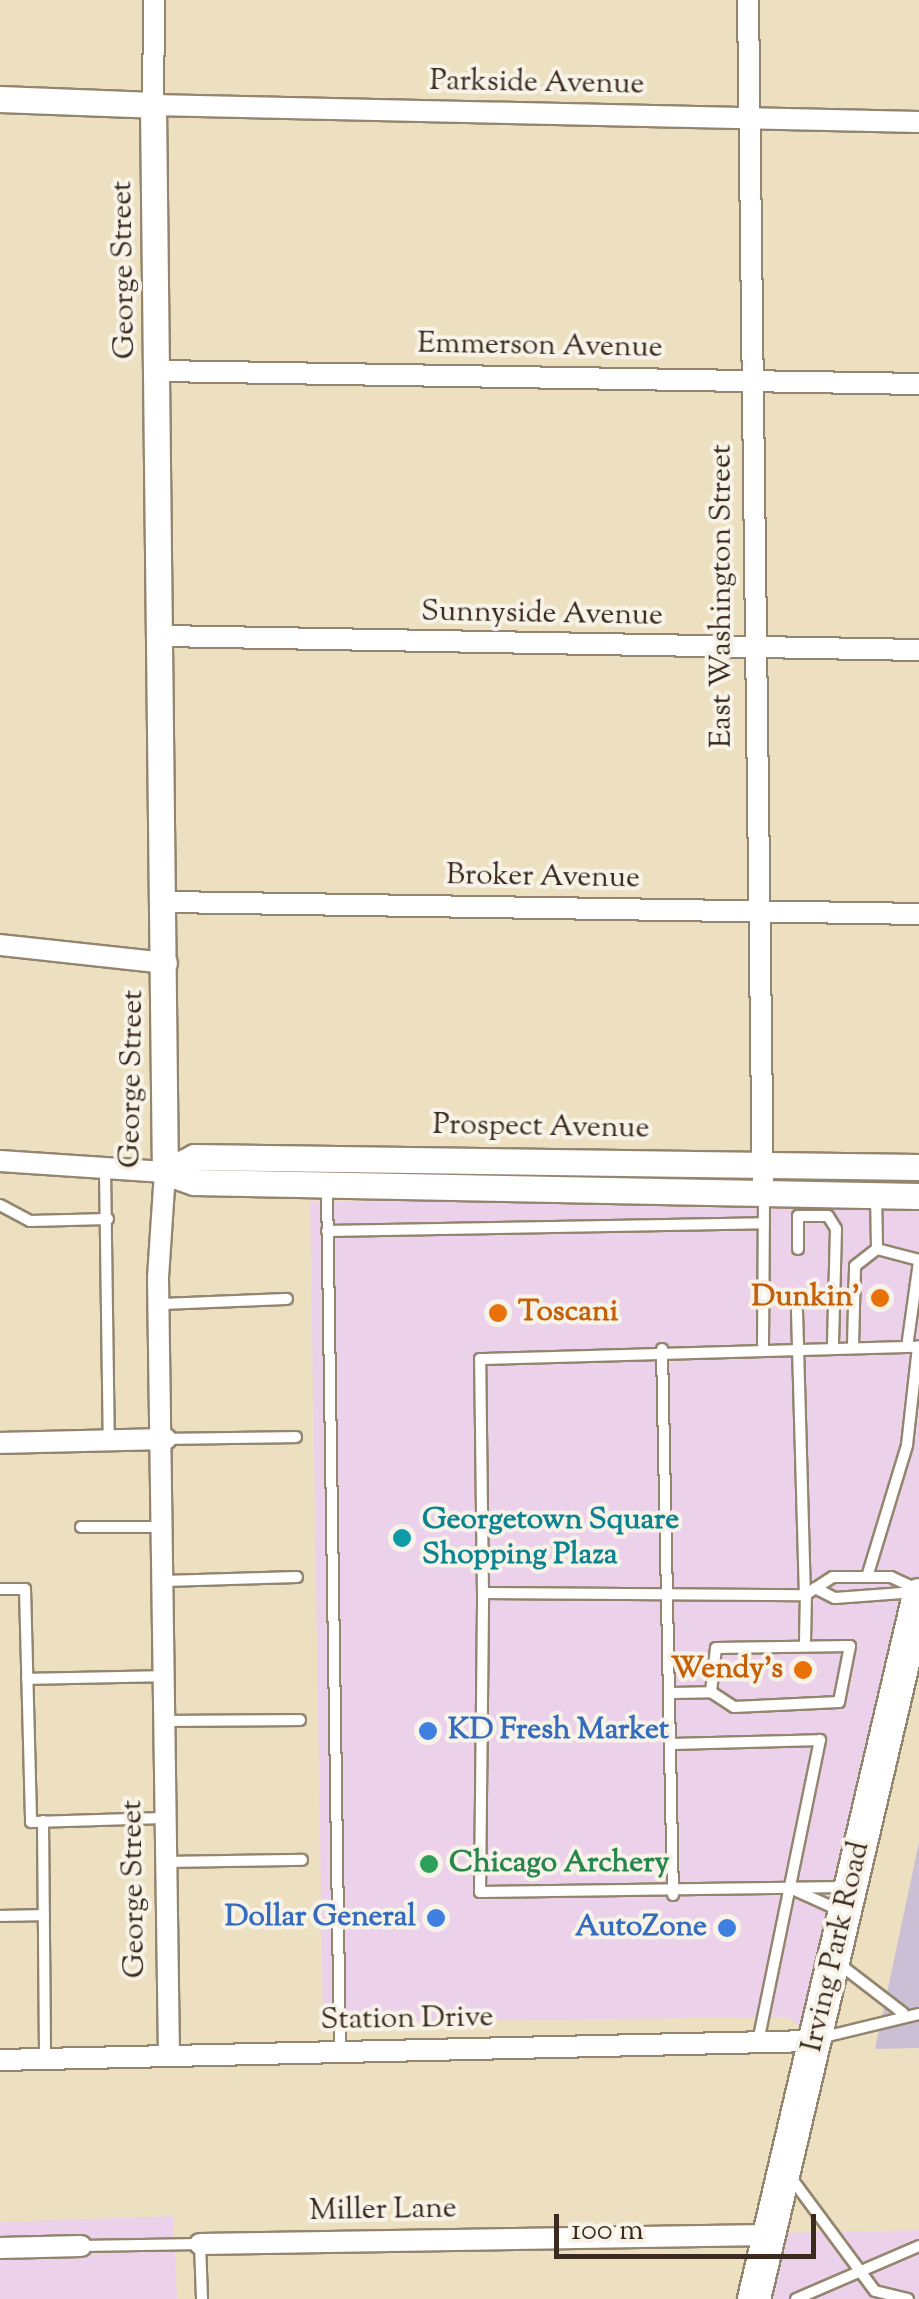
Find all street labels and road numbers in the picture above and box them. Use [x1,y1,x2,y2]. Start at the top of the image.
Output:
street label: Parkside Avenue [429,64,645,104]
street label: George Street [105,180,145,360]
street label: Emmerson Avenue [417,327,663,367]
street label: East Washington Street [705,444,741,748]
street label: Sunnyside Avenue [421,595,663,635]
street label: Broker Avenue [446,858,640,898]
street label: George Street [113,989,153,1169]
street label: Prospect Avenue [432,1108,650,1148]
street label: George Street [115,1799,155,1979]
street label: Irving Park Road [795,1838,879,2056]
street label: Station Drive [320,2000,494,2040]
street label: Miller Lane [309,2192,457,2230]

